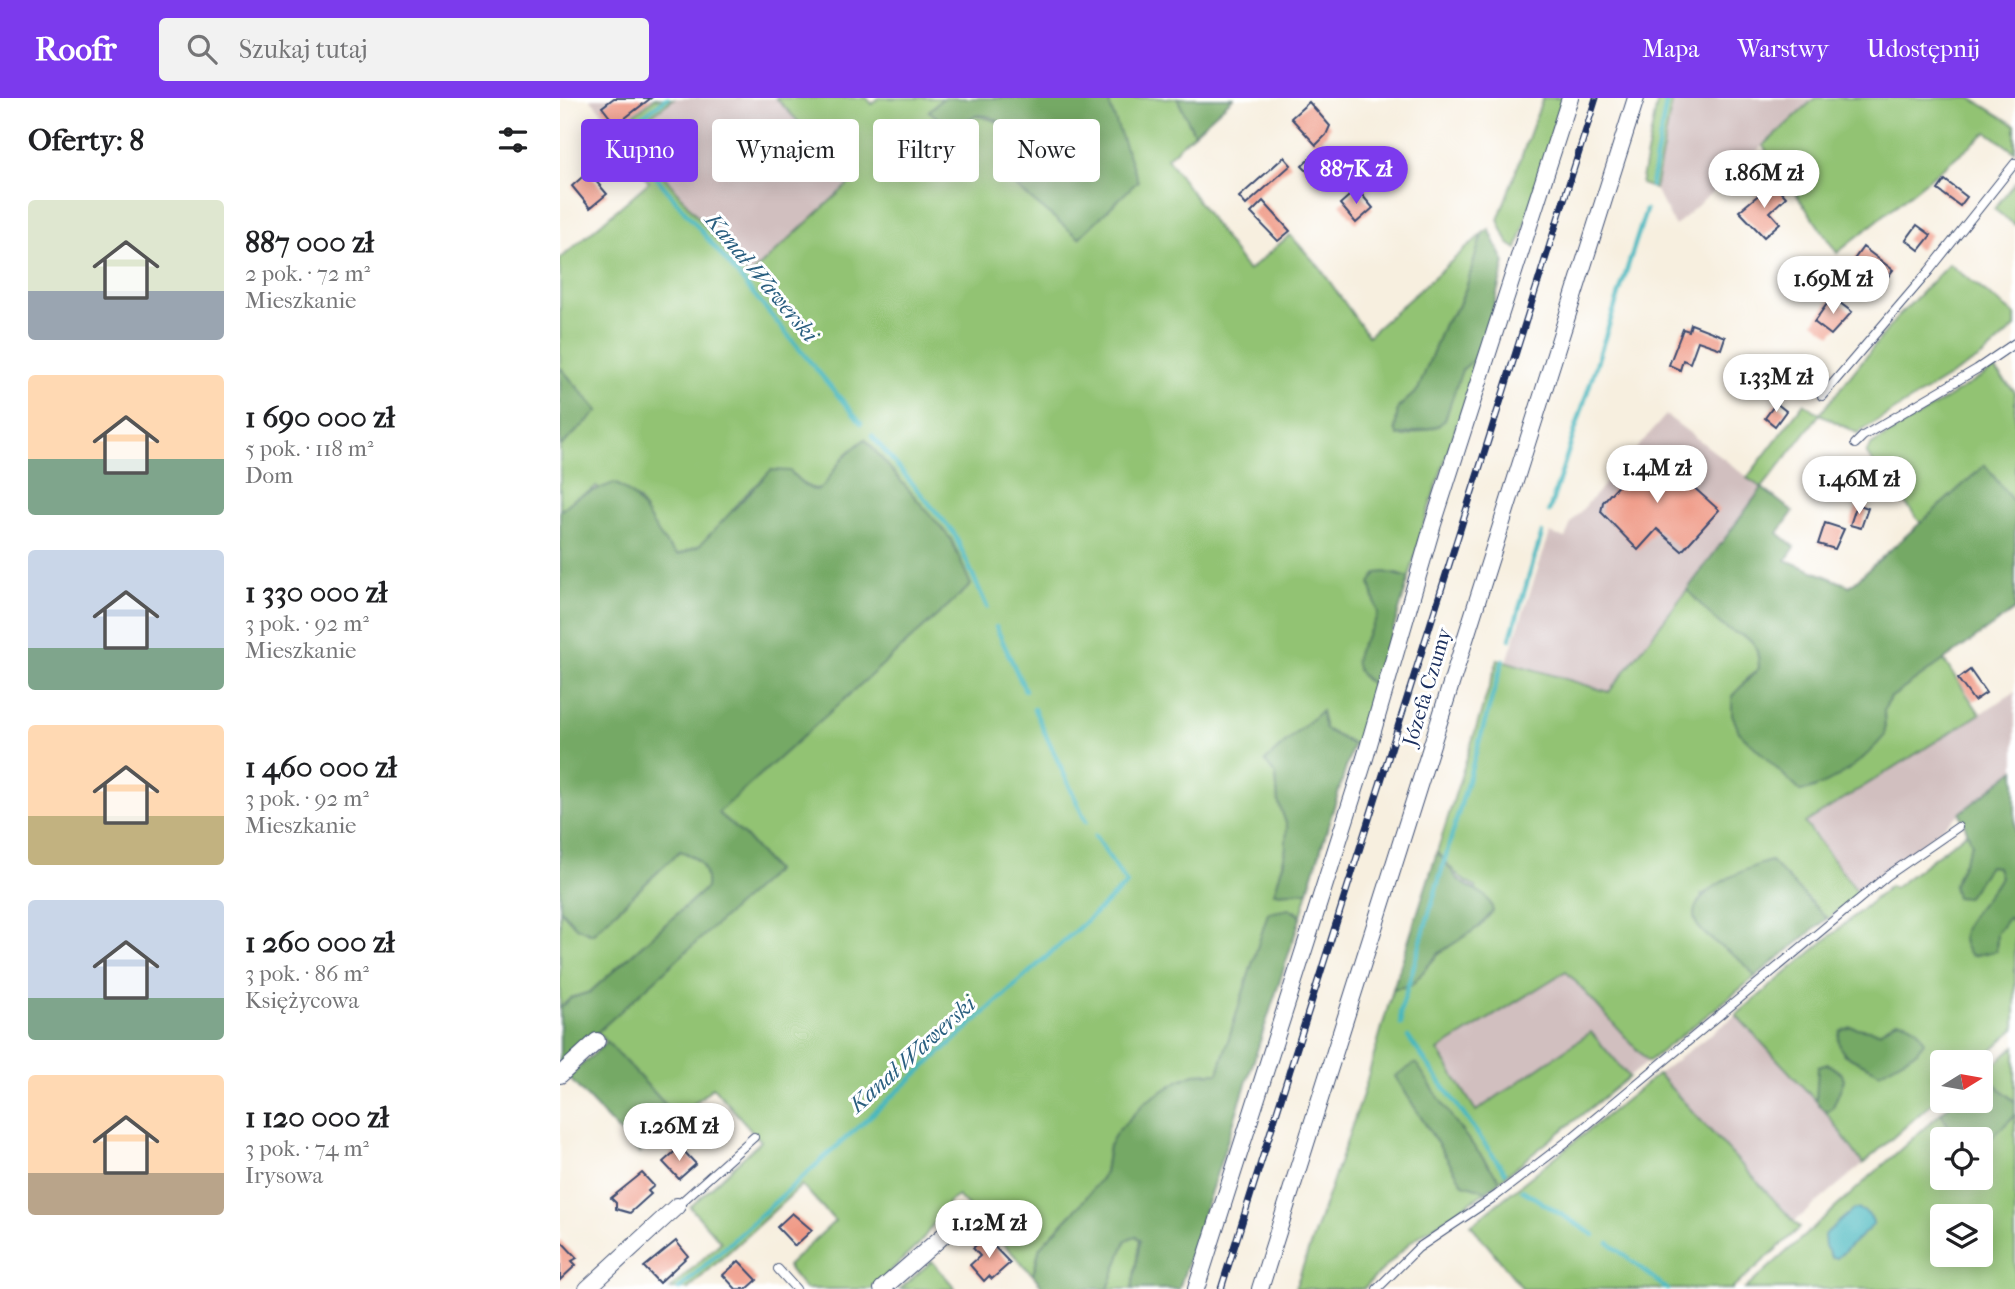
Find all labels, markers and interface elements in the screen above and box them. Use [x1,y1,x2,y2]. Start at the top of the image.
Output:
search box [159,18,649,81]
text: Roofr [35,30,117,69]
icon: search [183,30,221,68]
text: Szukaj tutaj [239,34,368,65]
text: Mapa [1642,35,1699,63]
text: Warstwy [1737,35,1829,63]
text: Udostępnij [1867,35,1980,63]
chip: Kupno [581,119,698,182]
chip: Wynajem [712,119,859,182]
chip: Filtry [873,119,979,182]
chip: Nowe [993,119,1100,182]
icon: filters [494,121,532,159]
text: Oferty: 8 [28,123,144,158]
pin: 887K zł [1291,146,1421,206]
pin: 1.86M zł [1692,150,1836,210]
text: 887K zł [1320,155,1392,182]
text: 1.86M zł [1724,159,1804,186]
water label: Kanał Wawerski [698,206,825,349]
text: 887 000 zł [245,225,374,260]
icon: home [84,228,168,312]
pin: 1.69M zł [1761,256,1905,316]
text: 2 pok. · 72 m² [245,260,370,287]
text: 1.69M zł [1793,265,1873,292]
text: Mieszkanie [245,287,357,314]
pin: 1.33M zł [1704,354,1848,414]
text: 1.33M zł [1739,363,1813,390]
text: 1 690 000 zł [245,400,395,435]
icon: home [84,403,168,487]
text: 5 pok. · 118 m² [245,435,373,462]
pin: 1.4M zł [1592,446,1722,505]
text: 1.4M zł [1622,454,1692,481]
pin: 1.46M zł [1787,456,1931,516]
text: Dom [245,462,293,489]
text: 1.46M zł [1818,465,1900,492]
text: 1 330 000 zł [245,575,387,610]
icon: home [84,578,168,662]
text: 3 pok. · 92 m² [245,610,369,637]
street label: Józefa Czumy [1397,624,1457,751]
text: Mieszkanie [245,637,357,664]
text: 1 460 000 zł [245,750,397,785]
icon: home [84,753,168,837]
text: 3 pok. · 92 m² [245,785,369,812]
text: Mieszkanie [245,812,357,839]
text: 1 260 000 zł [245,925,394,960]
icon: home [84,928,168,1012]
text: 3 pok. · 86 m² [245,960,369,987]
text: Księżycowa [245,987,359,1014]
water label: Kanał Wawerski [842,990,982,1120]
north arrow [1930,1050,1993,1113]
map controls [1930,1050,1993,1267]
text: 1 120 000 zł [245,1100,389,1135]
icon: home [84,1103,168,1187]
pin: 1.26M zł [607,1104,751,1163]
text: 1.26M zł [639,1112,719,1139]
button: locate [1930,1127,1993,1190]
text: 3 pok. · 74 m² [245,1135,369,1162]
text: Irysowa [245,1162,323,1189]
pin: 1.12M zł [917,1200,1061,1260]
button: layers [1930,1204,1993,1267]
text: 1.12M zł [951,1209,1027,1236]

